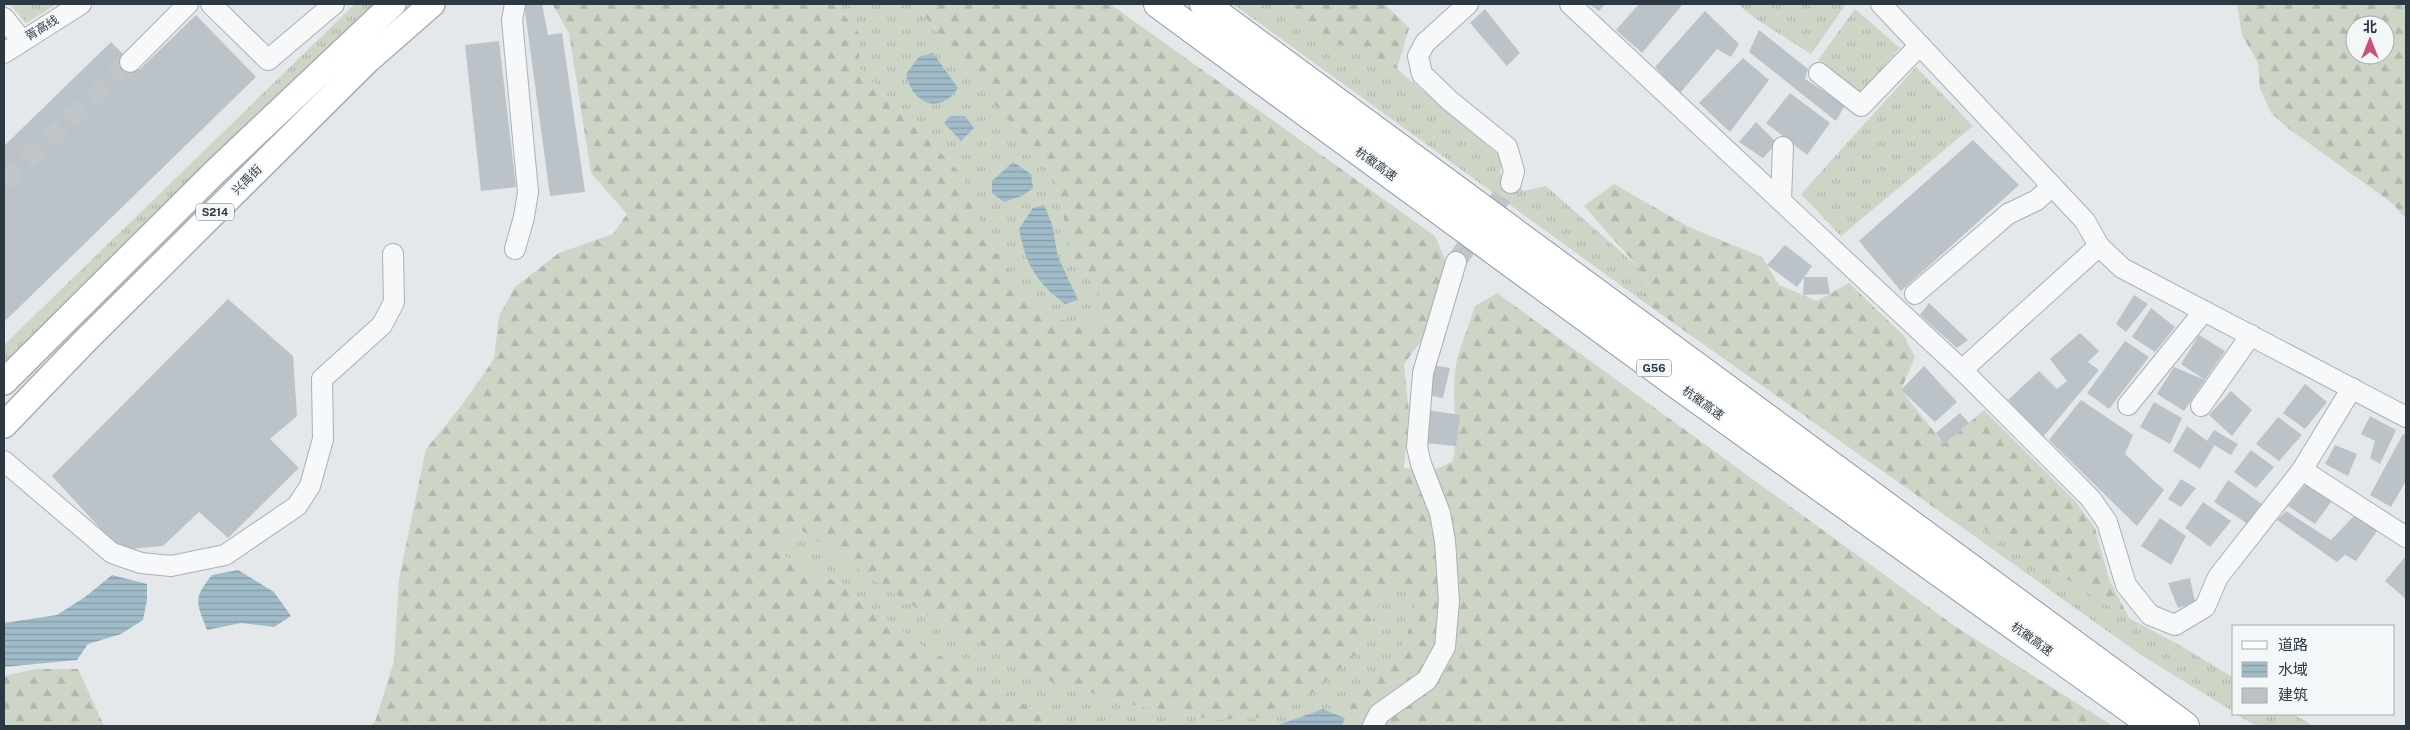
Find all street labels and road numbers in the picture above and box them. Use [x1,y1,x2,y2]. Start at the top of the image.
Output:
street label: 胥高线 [23,13,61,43]
street label: 杭徽高速 [1352,144,1400,184]
street label: 兴禹街 [229,162,265,198]
road number: S214 [196,203,234,220]
road number: G56 [1636,359,1672,376]
street label: 杭徽高速 [1679,383,1727,423]
street label: 杭徽高速 [2008,619,2056,659]

